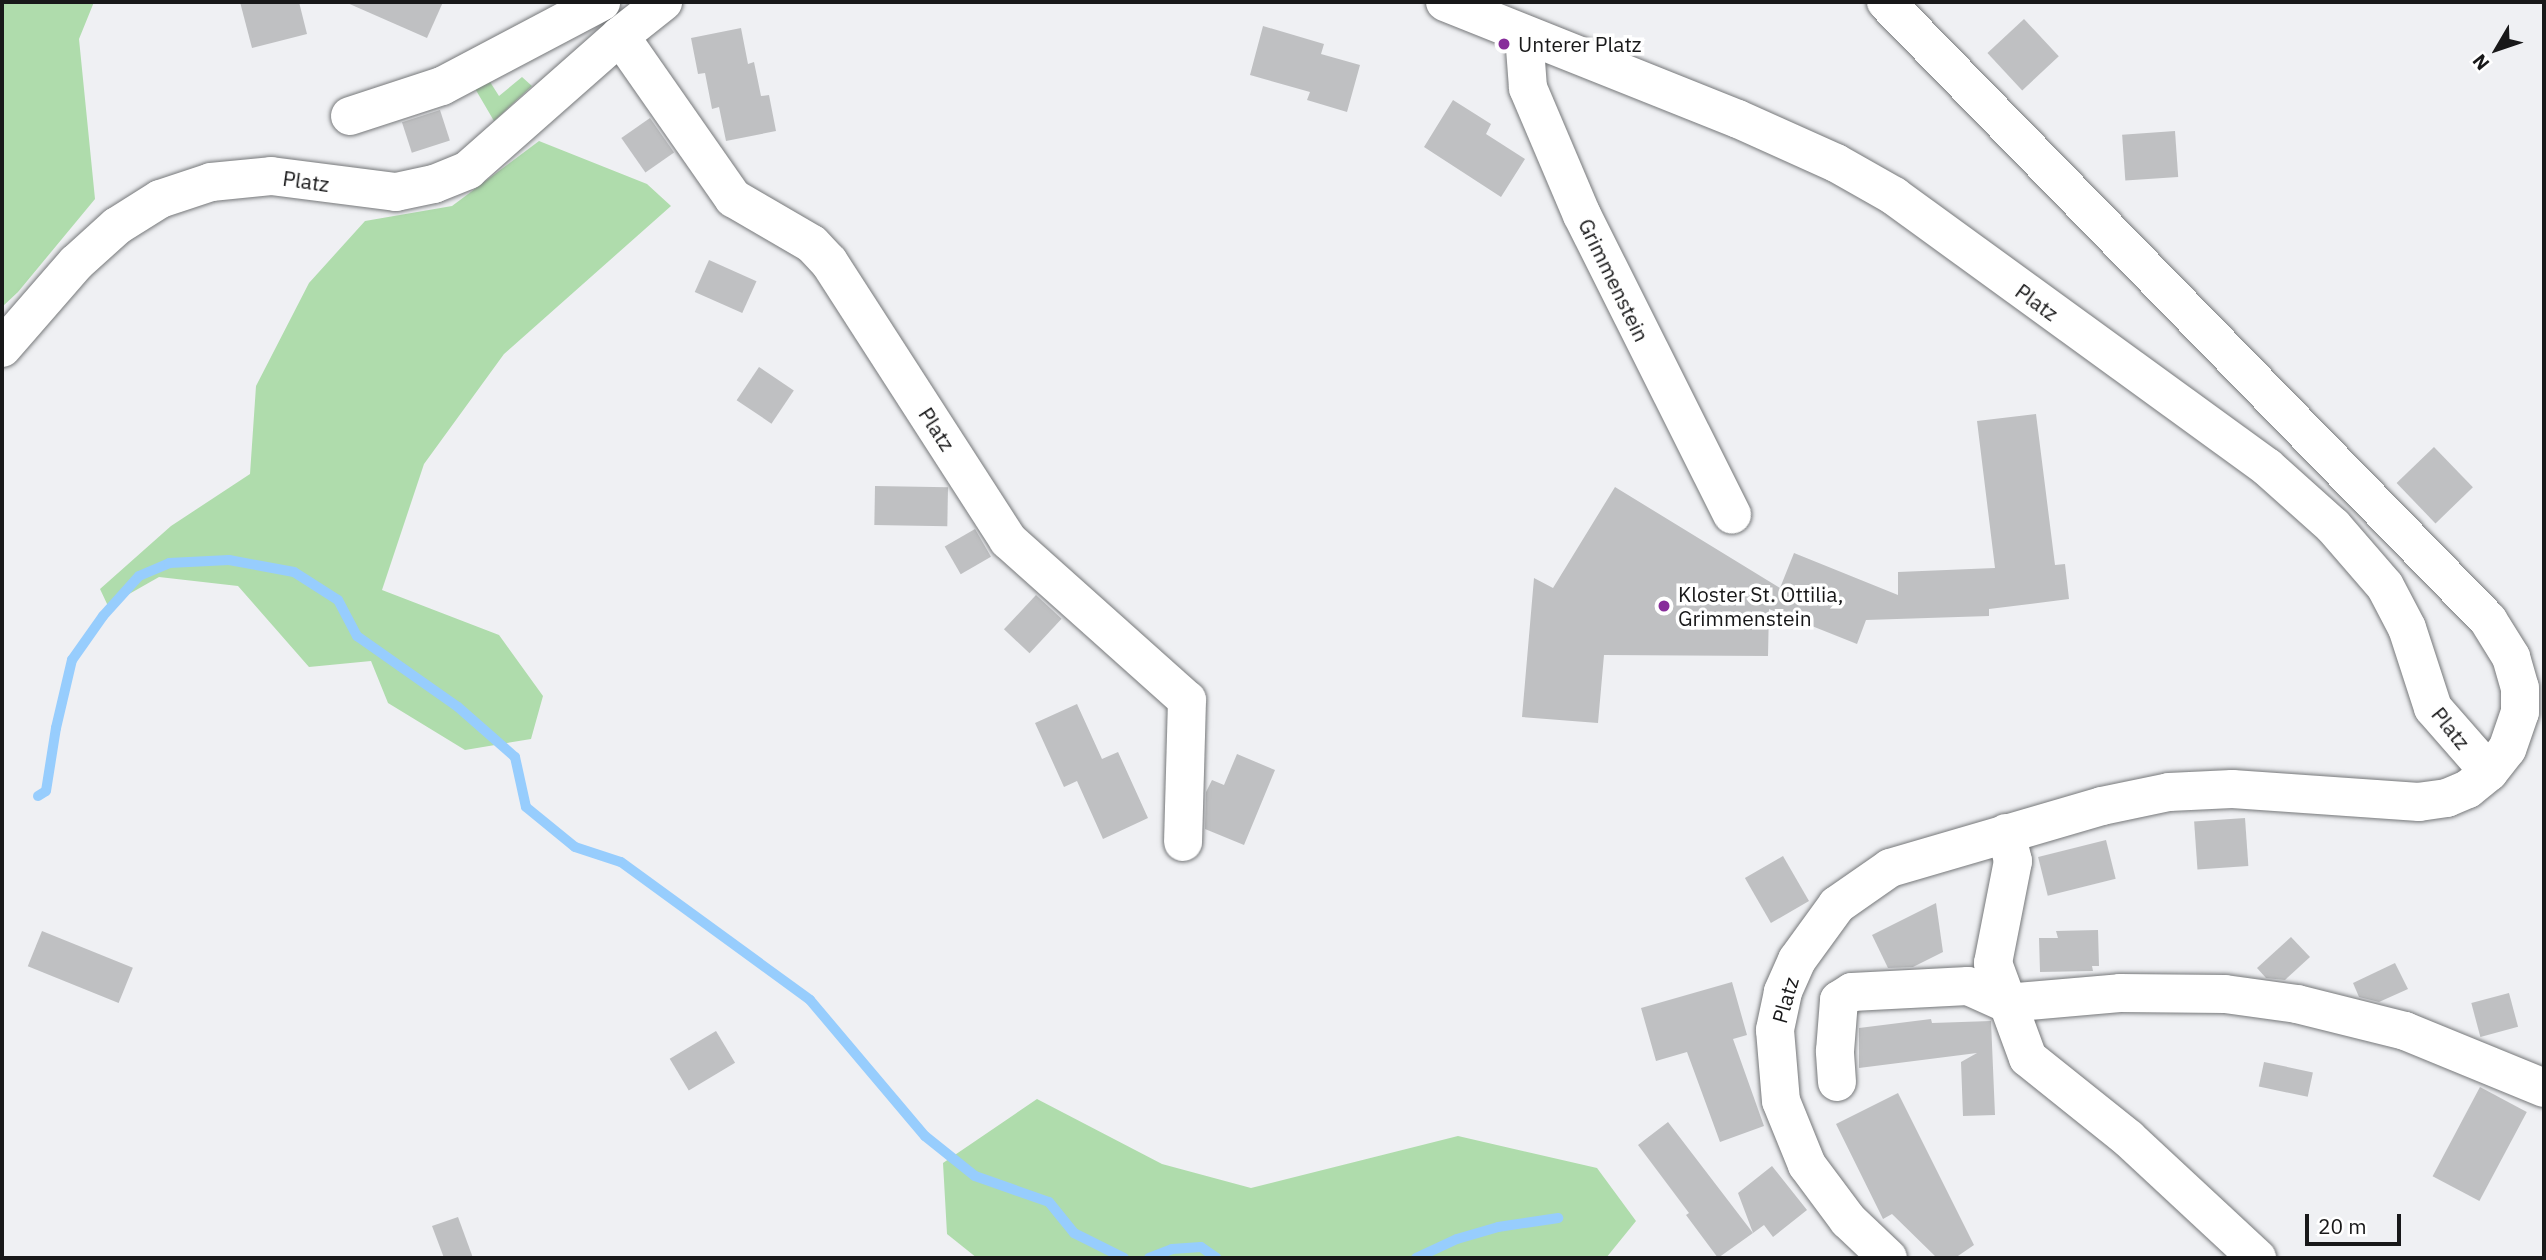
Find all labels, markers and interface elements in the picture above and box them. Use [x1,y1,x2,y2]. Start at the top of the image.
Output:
north arrow [2462,14,2532,84]
place label: Unterer Platz [1518,31,1642,57]
marker: Unterer Platz [1496,36,1512,52]
text: N [2467,49,2494,75]
street label: Platz [281,165,331,197]
street label: Grimmenstein [1573,214,1655,346]
street label: Platz [2011,278,2063,326]
street label: Platz [914,403,960,455]
place label: Kloster St. Ottilia, Grimmenstein [1678,581,1843,631]
marker: Kloster St. Ottilia, Grimmenstein [1656,598,1672,614]
street label: Platz [2426,702,2476,754]
street label: Platz [1766,974,1804,1026]
scale bar [2308,1200,2404,1244]
text: 20 m [2318,1212,2367,1240]

